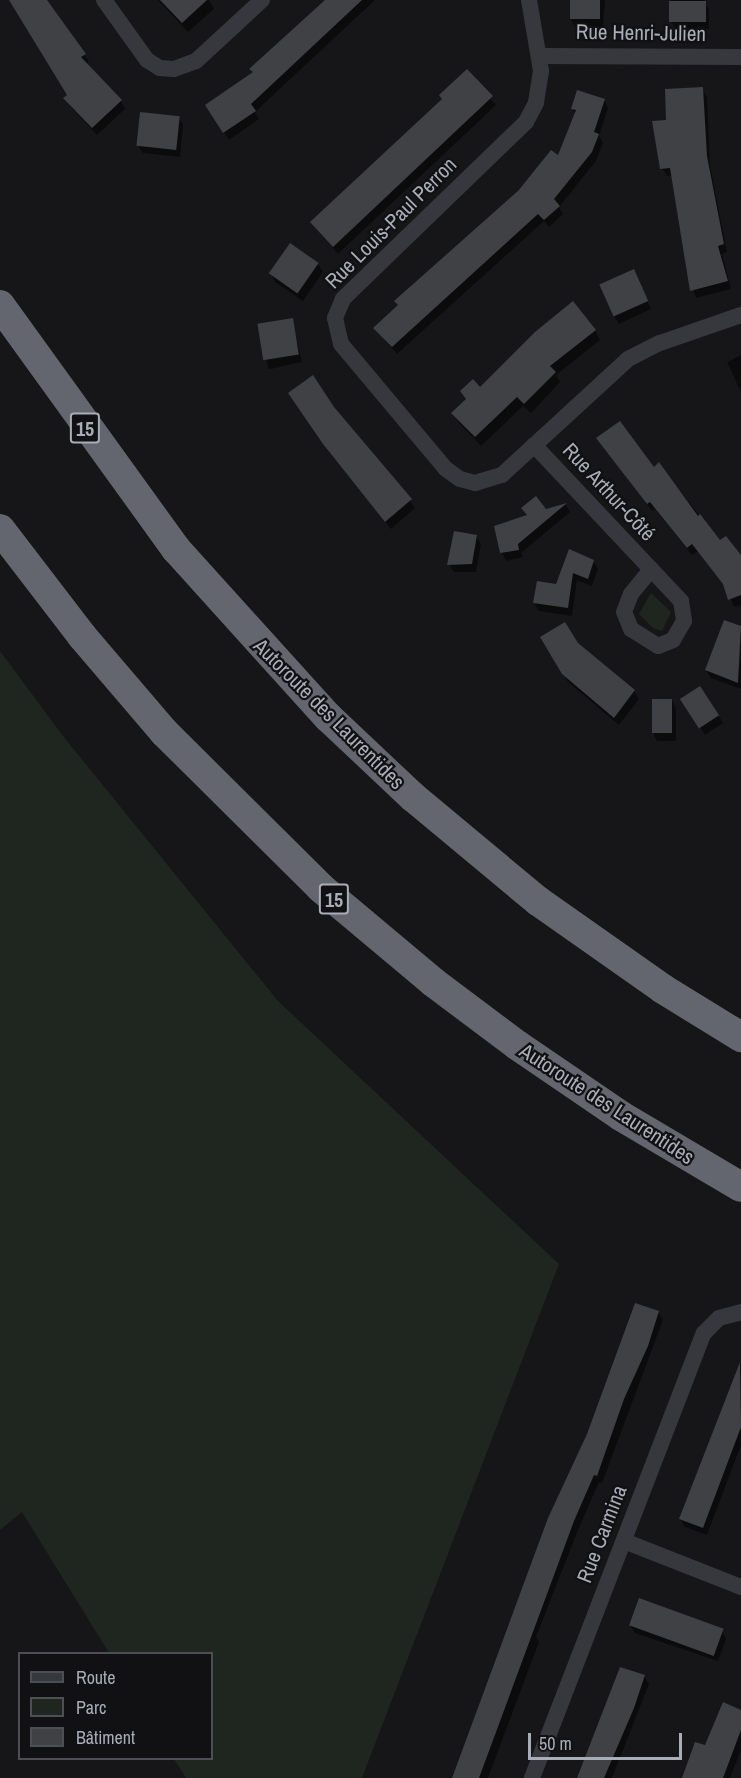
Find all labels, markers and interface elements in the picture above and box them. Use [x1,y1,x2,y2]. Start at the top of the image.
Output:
street label: Rue Henri-Julien [576,19,706,47]
street label: Rue Louis-Paul Perron [320,152,462,294]
road number: 15 [68,411,101,445]
street label: Rue Arthur-Côté [557,438,661,546]
street label: Autoroute des Laurentides [248,633,410,795]
road number: 15 [318,882,350,916]
street label: Autoroute des Laurentides [515,1038,699,1170]
street label: Rue Carmina [572,1482,632,1586]
legend [18,1652,213,1760]
text: Route [76,1665,115,1690]
text: Parc [76,1695,106,1720]
scale bar [531,1721,686,1759]
text: Bâtiment [76,1725,135,1750]
text: 50 m [539,1731,572,1756]

